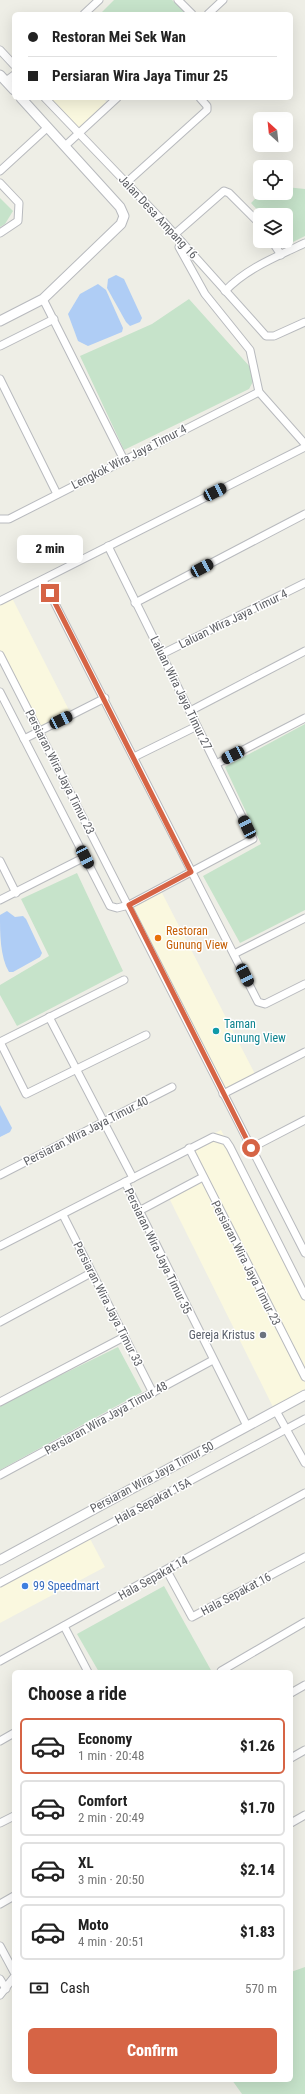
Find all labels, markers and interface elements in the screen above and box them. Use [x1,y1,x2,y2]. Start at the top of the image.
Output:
text: Restoran Mei Sek Wan [52,28,186,46]
text: Persiaran Wira Jaya Timur 25 [52,67,228,85]
north arrow [253,112,293,152]
map controls [253,112,293,248]
button: locate [253,160,293,200]
street label: Jalan Desa Ampang 16 [116,172,200,262]
button: layers [253,208,293,248]
street label: Lengkok Wira Jaya Timur 4 [69,422,189,492]
car [202,481,228,503]
callout: 2 min [17,535,83,563]
text: 2 min [36,541,64,556]
car [189,557,215,579]
route end [41,584,59,602]
street label: Laluan Wira Jaya Timur 4 [176,587,290,651]
street label: Laluan Wira Jaya Timur 27 [147,634,215,752]
street label: Persiaran Wira Jaya Timur 23 [22,707,98,837]
car [48,709,74,731]
car [220,744,246,766]
car [236,814,258,840]
car [74,844,96,870]
place label: Restoran Gunung View [166,924,228,952]
marker: Restoran Gunung View [153,933,163,943]
car [234,962,256,988]
place label: Taman Gunung View [224,1017,286,1045]
marker: Taman Gunung View [211,1026,221,1036]
street label: Persiaran Wira Jaya Timur 40 [21,1093,151,1169]
route start [242,1139,260,1157]
street label: Persiaran Wira Jaya Timur 35 [121,1186,195,1316]
street label: Persiaran Wira Jaya Timur 23 [208,1198,284,1328]
street label: Persiaran Wira Jaya Timur 33 [70,1239,146,1369]
place label: Gereja Kristus [189,1328,255,1342]
marker: Gereja Kristus [258,1330,268,1340]
street label: Persiaran Wira Jaya Timur 48 [42,1378,170,1458]
street label: Persiaran Wira Jaya Timur 50 [88,1438,216,1516]
street label: Hala Sepakat 15A [113,1475,194,1527]
street label: Hala Sepakat 14 [116,1553,190,1603]
street label: Hala Sepakat 16 [199,1570,273,1618]
place label: 99 Speedmart [33,1579,100,1593]
marker: 99 Speedmart [20,1581,30,1591]
text: Choose a ride [28,1683,127,1704]
icon: car [30,1728,66,1764]
text: Economy [78,1730,132,1748]
text: $1.26 [240,1737,275,1755]
text: 1 min · 20:48 [78,1748,144,1763]
icon: car [30,1790,66,1826]
text: Comfort [78,1792,127,1810]
text: $1.70 [240,1799,275,1817]
text: 2 min · 20:49 [78,1810,144,1825]
icon: car [30,1852,66,1888]
text: XL [78,1854,94,1872]
text: $2.14 [240,1861,275,1879]
text: 3 min · 20:50 [78,1872,144,1887]
icon: car [30,1914,66,1950]
text: Moto [78,1916,109,1934]
text: $1.83 [240,1923,275,1941]
text: 4 min · 20:51 [78,1934,144,1949]
icon: cash [28,1977,50,1999]
text: Cash [60,1979,90,1997]
text: 570 m [245,1981,277,1996]
button: Confirm [28,2028,277,2074]

